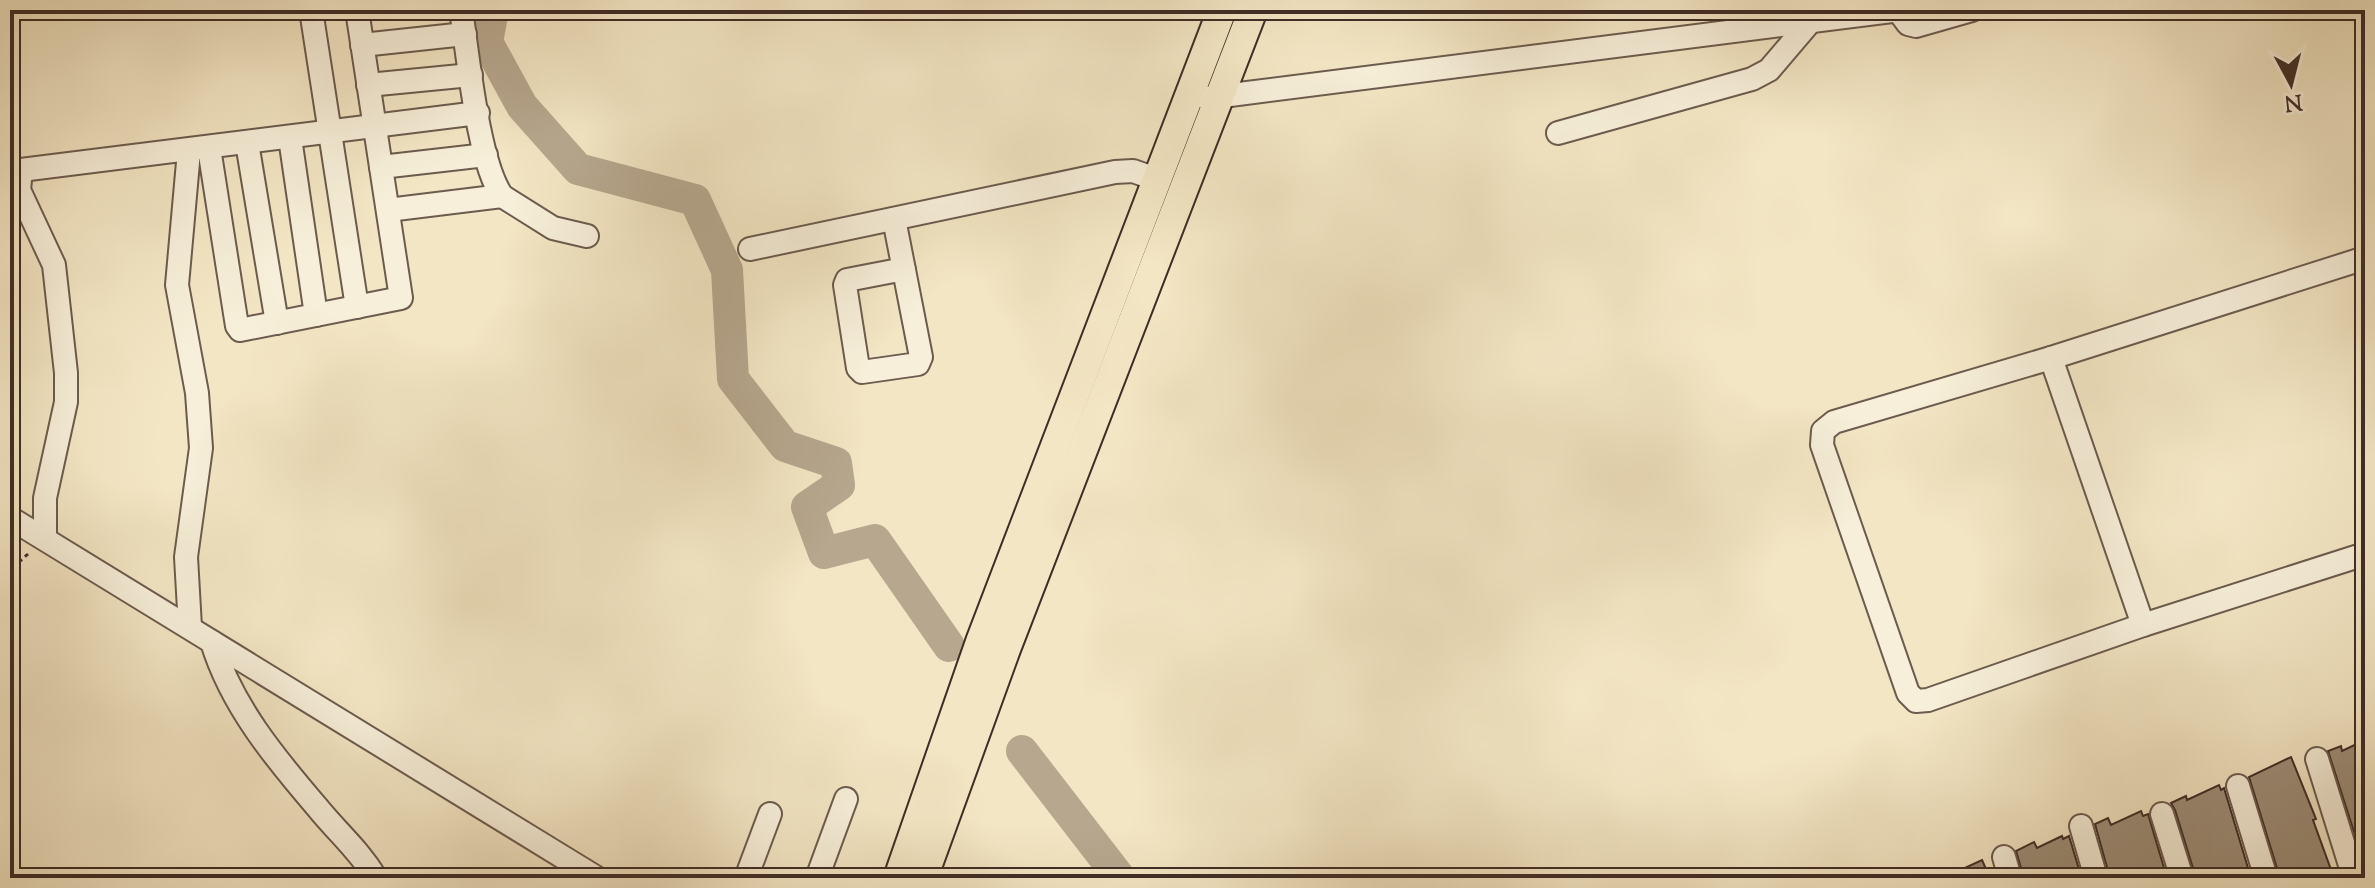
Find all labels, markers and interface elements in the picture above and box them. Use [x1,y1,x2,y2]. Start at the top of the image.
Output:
north arrow [2251,44,2331,124]
text: N [2282,84,2304,118]

